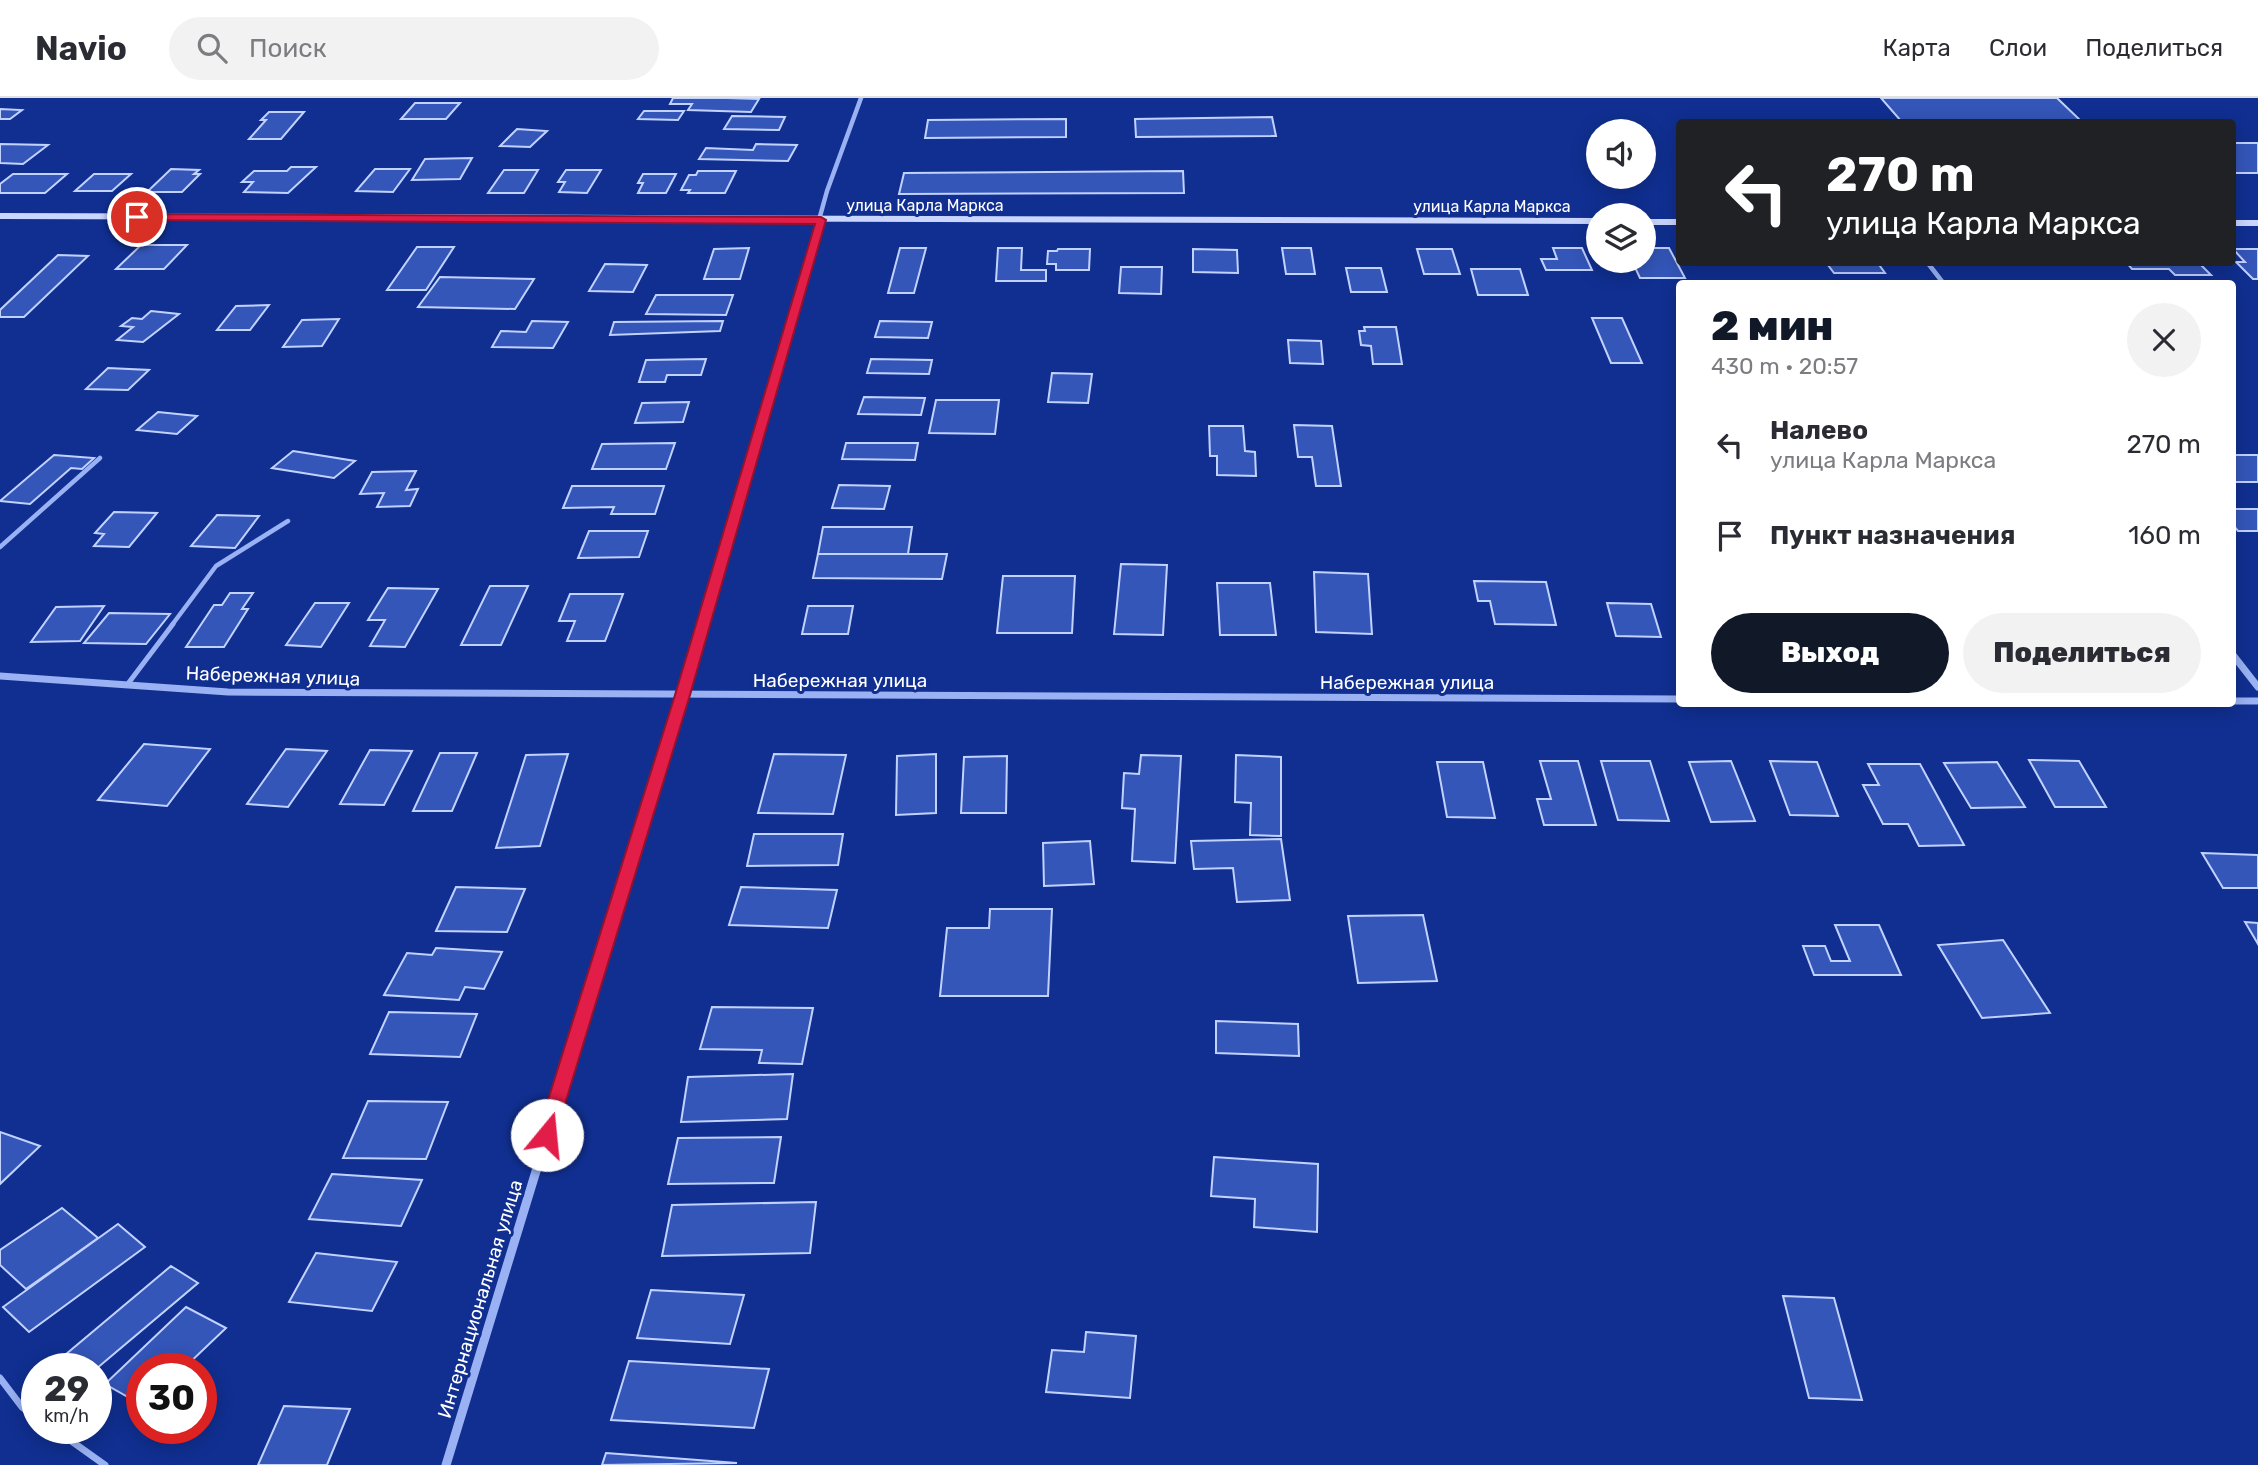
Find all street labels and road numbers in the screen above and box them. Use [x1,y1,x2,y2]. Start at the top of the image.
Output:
street label: улица Карла Маркса [846,196,1004,215]
street label: улица Карла Маркса [1413,197,1571,216]
street label: Набережная улица [185,661,361,691]
street label: Набережная улица [753,669,927,692]
street label: Набережная улица [1320,671,1494,694]
street label: Интернациональная улица [433,1177,527,1421]

